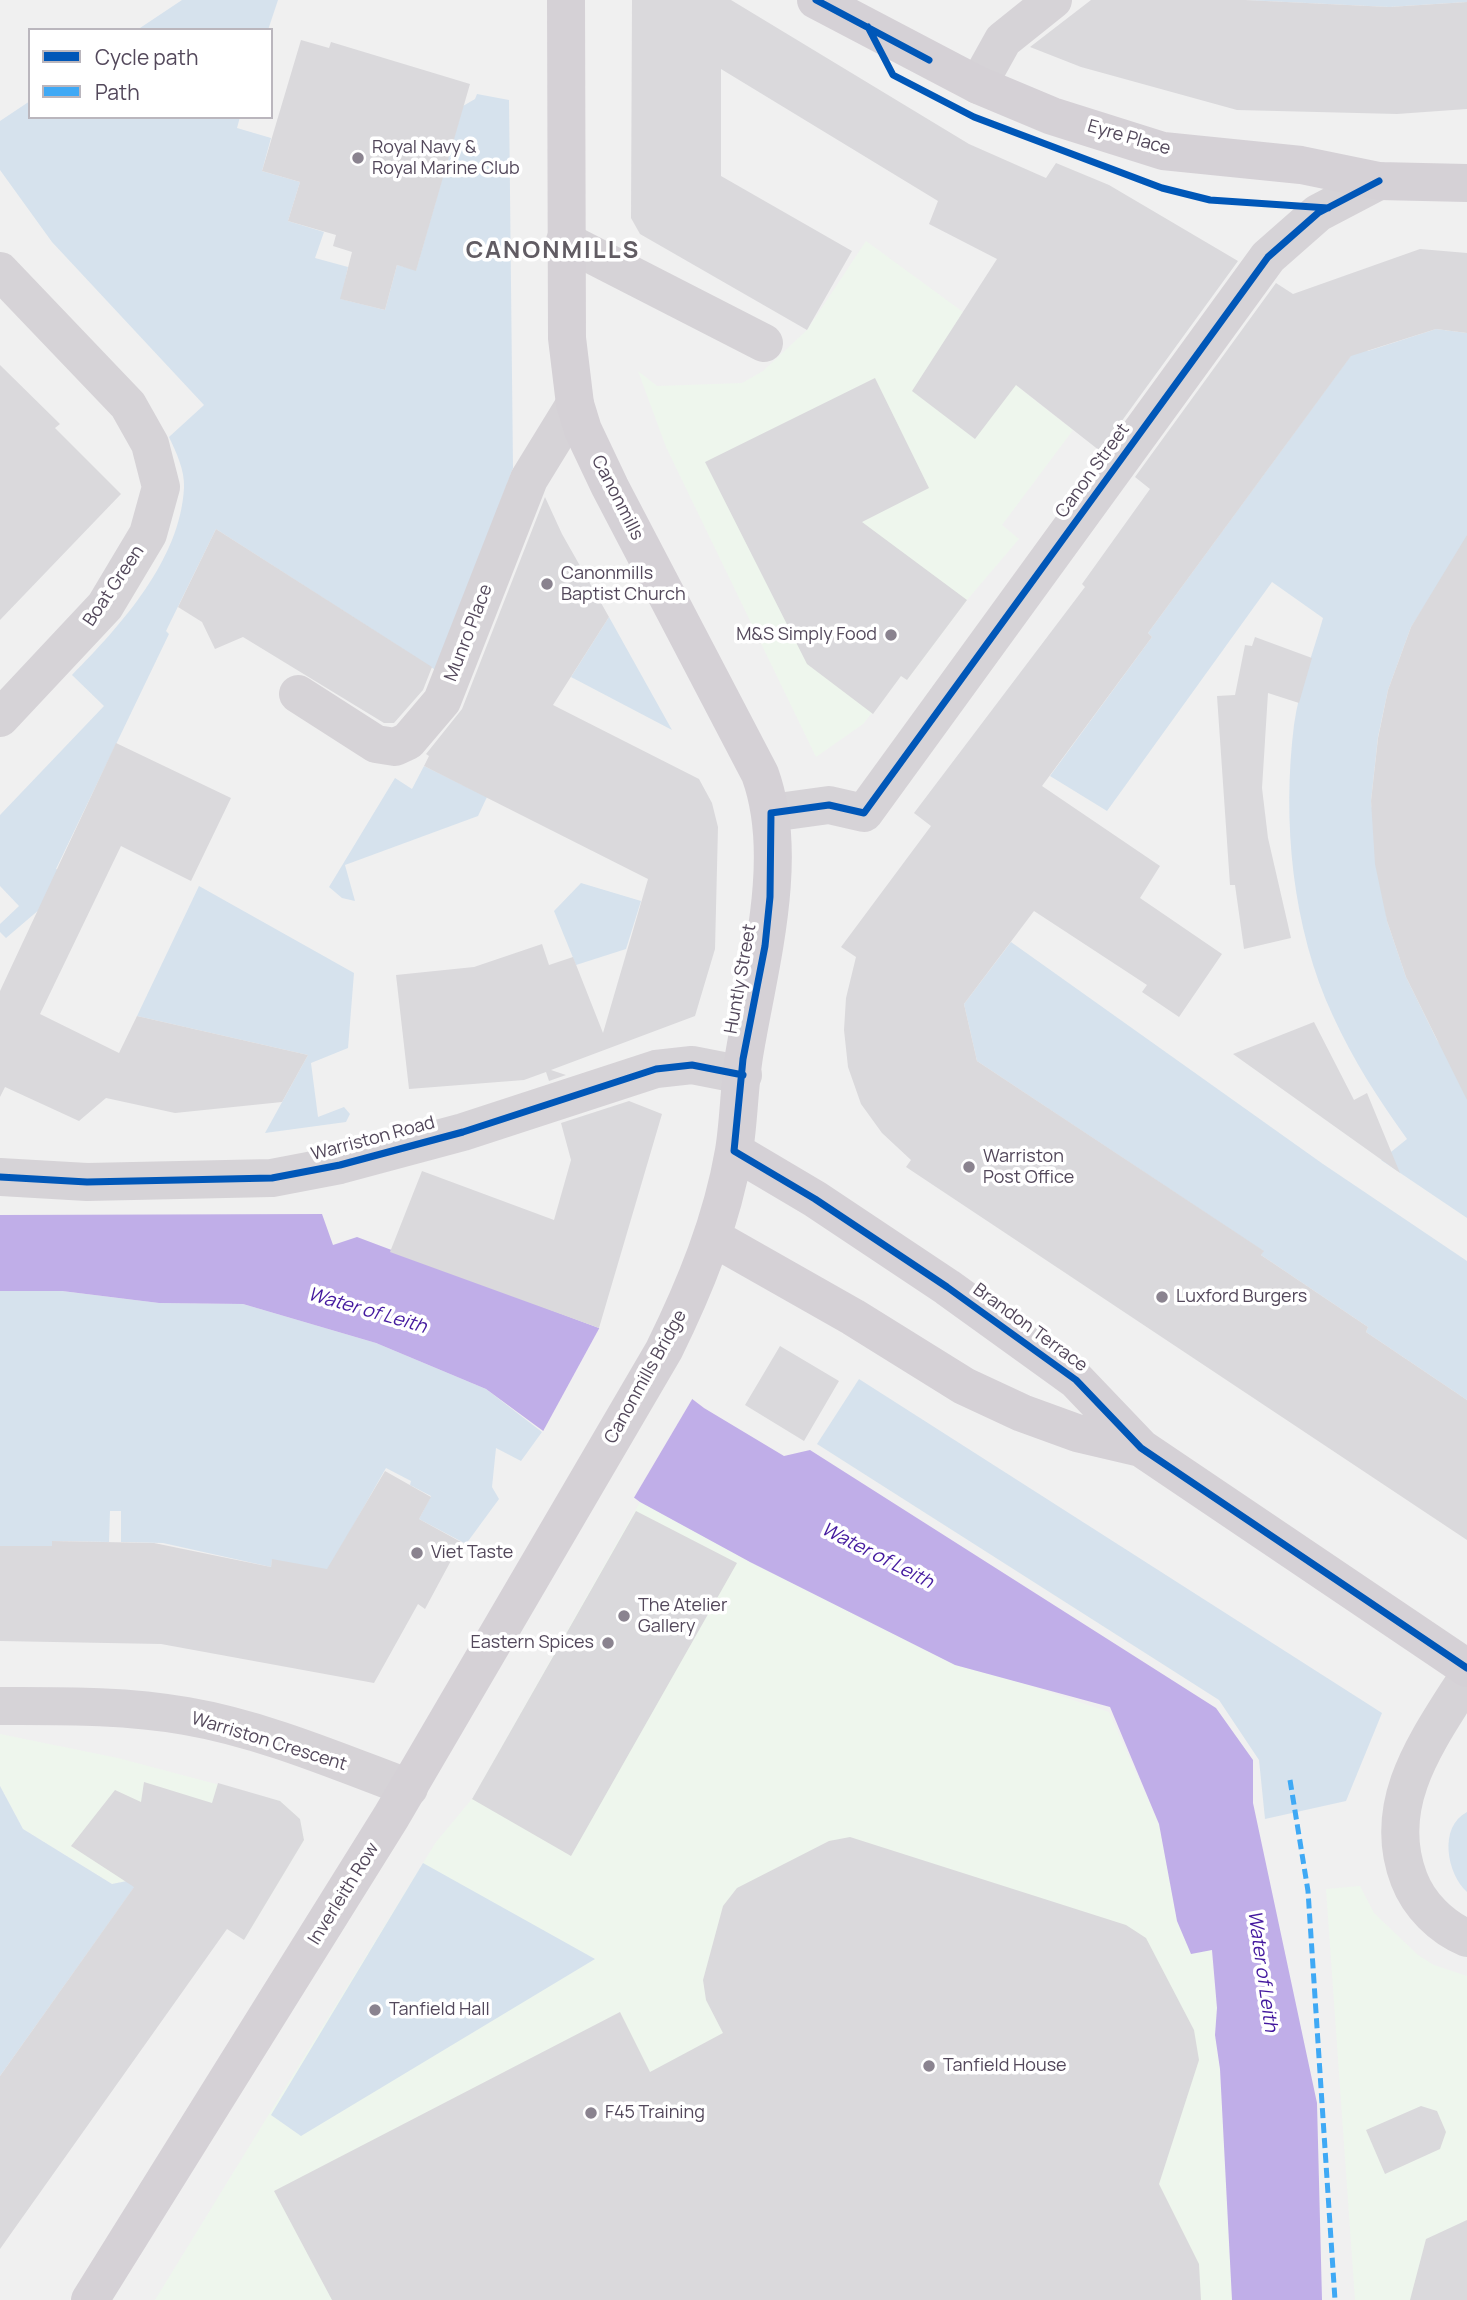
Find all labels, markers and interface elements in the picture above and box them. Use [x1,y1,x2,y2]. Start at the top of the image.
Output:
legend [28,28,273,119]
text: Cycle path [95,43,198,71]
text: Path [95,78,140,106]
street label: Eyre Place [1085,116,1173,160]
place label: Royal Navy & Royal Marine Club [372,137,520,180]
marker: Royal Navy & Royal Marine Club [350,150,366,166]
district label: CANONMILLS [467,237,639,265]
street label: Canon Street [1052,420,1134,522]
street label: Canonmills [586,452,648,544]
street label: Boat Green [79,541,149,631]
place label: Canonmills Baptist Church [561,563,686,606]
marker: Canonmills Baptist Church [539,576,555,592]
street label: Munro Place [441,581,497,685]
place label: M&S Simply Food [736,624,877,646]
marker: M&S Simply Food [883,627,899,643]
street label: Huntly Street [721,922,761,1036]
street label: Warriston Road [309,1112,437,1166]
place label: Warriston Post Office [983,1146,1074,1188]
marker: Warriston Post Office [961,1159,977,1175]
street label: Brandon Terrace [969,1279,1091,1377]
water label: Water of Leith [305,1283,429,1339]
place label: Luxford Burgers [1176,1286,1307,1308]
marker: Luxford Burgers [1154,1289,1170,1305]
street label: Canonmills Bridge [600,1306,692,1448]
water label: Water of Leith [817,1518,937,1594]
place label: Viet Taste [431,1542,513,1564]
marker: Viet Taste [409,1545,425,1561]
place label: The Atelier Gallery [638,1595,727,1638]
marker: The Atelier Gallery [616,1608,632,1624]
place label: Eastern Spices [471,1632,594,1654]
marker: Eastern Spices [600,1635,616,1651]
street label: Warriston Crescent [189,1708,349,1776]
street label: Inverleith Row [304,1839,384,1949]
water label: Water of Leith [1242,1909,1282,2033]
place label: Tanfield Hall [389,1999,490,2021]
marker: Tanfield Hall [367,2002,383,2018]
place label: Tanfield House [943,2055,1067,2077]
marker: Tanfield House [921,2058,937,2074]
place label: F45 Training [605,2102,705,2124]
marker: F45 Training [583,2105,599,2121]

